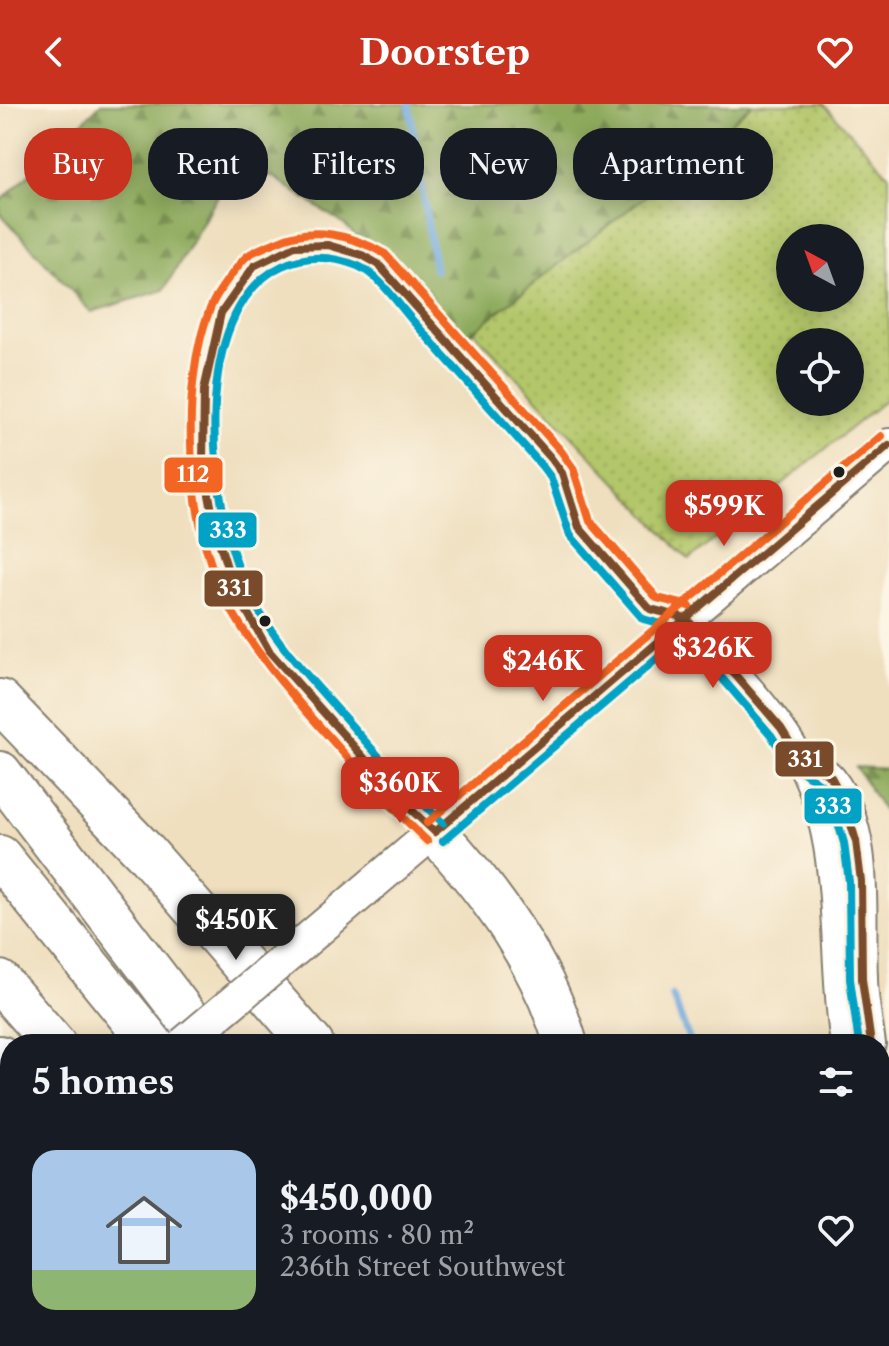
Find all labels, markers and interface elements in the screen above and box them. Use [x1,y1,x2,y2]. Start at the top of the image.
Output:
icon: back [32,30,76,74]
text: Doorstep [359,30,530,74]
icon: heart [813,30,857,74]
chip: Buy [24,128,132,200]
chip: Rent [148,128,268,200]
chip: Filters [284,128,424,200]
chip: New [440,128,557,200]
chip: Apartment [573,128,773,200]
north arrow [776,224,864,312]
map controls [776,224,864,416]
button: locate [776,328,864,416]
line badge: 112 [163,456,224,494]
text: 112 [177,461,209,488]
unlabelled marker [831,464,847,480]
pin: $599K [668,480,780,548]
text: $599K [684,490,764,522]
line badge: 333 [197,511,258,549]
text: 333 [209,517,247,544]
line badge: 331 [203,569,264,608]
text: 331 [217,575,251,602]
unlabelled marker [257,613,273,629]
pin: $326K [657,622,769,690]
text: $326K [673,632,753,664]
pin: $246K [487,635,599,703]
text: $246K [502,645,584,677]
line badge: 331 [774,740,835,778]
text: 331 [788,746,822,773]
pin: $360K [344,757,456,825]
text: $360K [359,767,441,799]
line badge: 333 [803,787,863,825]
text: 333 [814,793,852,820]
pin: $450K [180,894,292,962]
text: $450K [195,904,277,936]
icon: filters [814,1060,858,1104]
text: 5 homes [32,1061,174,1103]
text: $450,000 [280,1177,433,1219]
icon: home [96,1182,192,1278]
icon: heart [814,1208,858,1252]
text: 3 rooms · 80 m² [280,1219,474,1251]
text: 236th Street Southwest [280,1251,566,1283]

